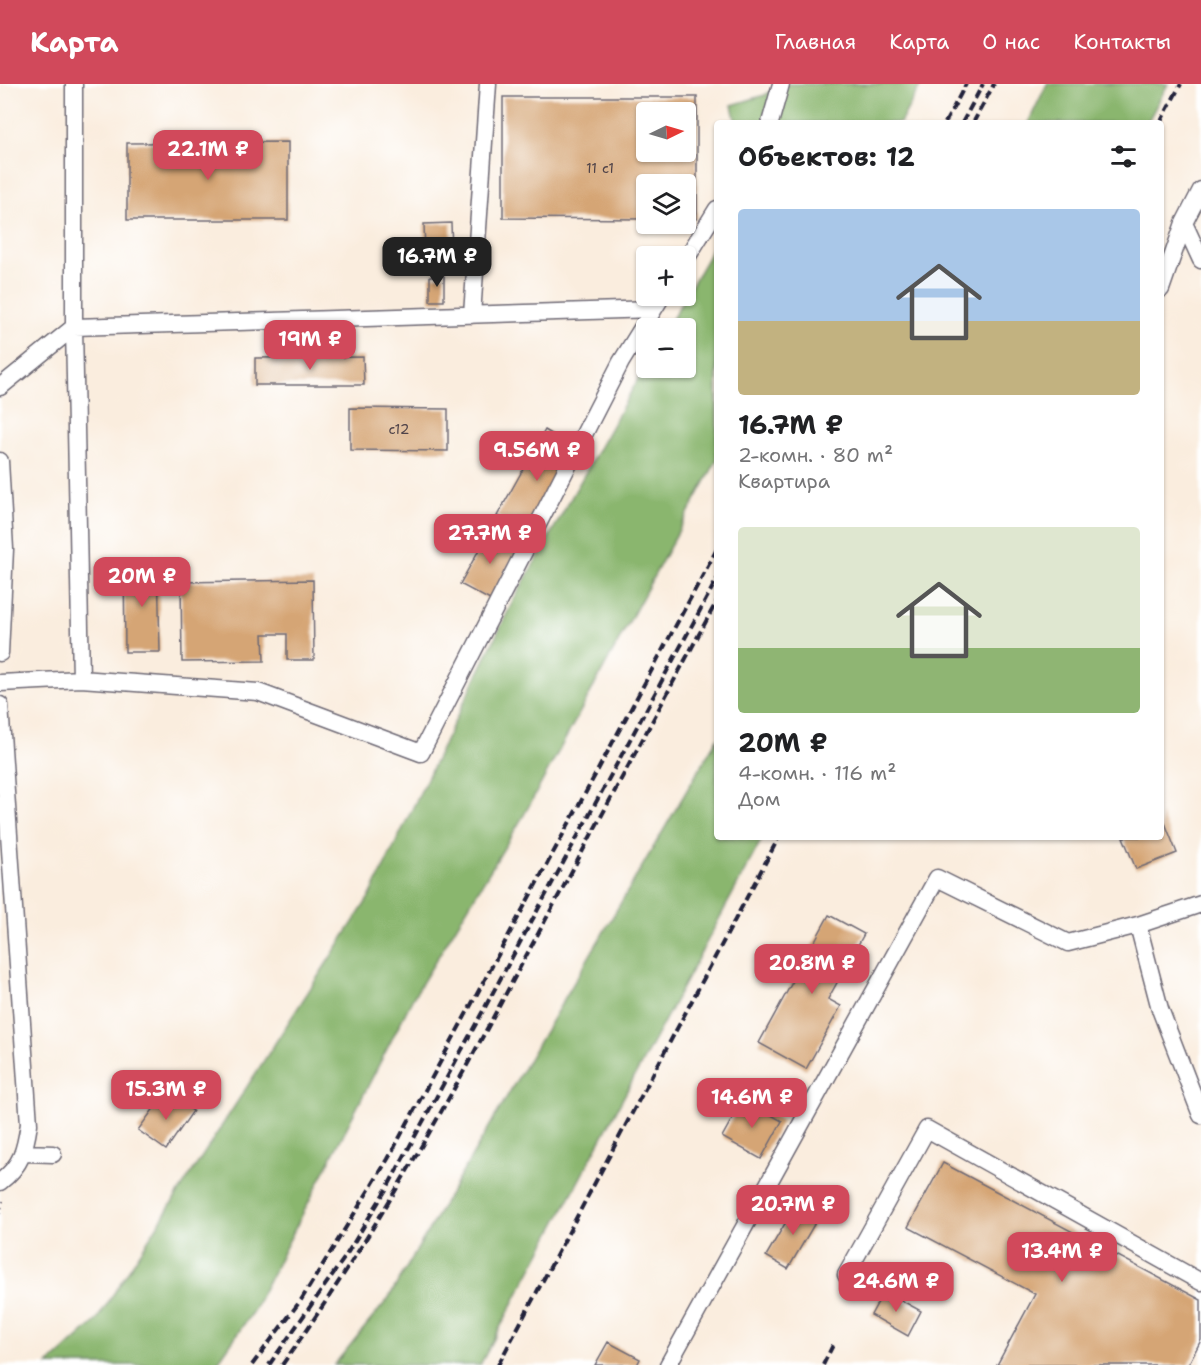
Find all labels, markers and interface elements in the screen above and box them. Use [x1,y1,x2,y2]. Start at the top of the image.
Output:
text: Карта [30,23,119,61]
text: Главная [775,28,856,56]
text: Карта [889,28,949,56]
text: О нас [982,28,1040,56]
text: Контакты [1073,28,1171,56]
north arrow [636,102,696,162]
map controls [636,102,696,378]
pin: 22.1M ₽ [153,130,263,181]
text: 22.1M ₽ [167,136,249,162]
text: Объектов: 12 [738,139,915,174]
icon: filters [1107,140,1140,173]
house number: 11 с1 [586,159,614,177]
button: layers [636,174,696,234]
pin: 16.7M ₽ [382,237,492,288]
text: 16.7M ₽ [396,243,478,269]
button: + [636,246,696,306]
icon: home [885,248,993,356]
button: − [636,318,696,378]
pin: 19M ₽ [268,320,352,371]
text: 19M ₽ [278,326,342,352]
text: 16.7M ₽ [738,407,843,442]
house number: с12 [388,420,410,438]
pin: 9.56M ₽ [482,431,592,482]
text: 9.56M ₽ [493,437,581,463]
text: 2-комн. · 80 m² [738,442,893,468]
text: Квартира [738,468,830,494]
pin: 27.7M ₽ [435,514,545,565]
text: 27.7M ₽ [448,520,532,546]
pin: 20M ₽ [100,557,184,608]
text: 20M ₽ [107,563,177,589]
icon: home [885,566,993,674]
text: 20M ₽ [738,725,828,760]
text: 4-комн. · 116 m² [738,760,897,786]
text: Дом [738,786,780,812]
pin: 20.8M ₽ [757,944,867,995]
text: 20.8M ₽ [768,950,856,976]
pin: 15.3M ₽ [111,1070,221,1121]
text: 15.3M ₽ [125,1076,207,1102]
pin: 14.6M ₽ [697,1078,807,1129]
text: 14.6M ₽ [711,1084,793,1110]
pin: 20.7M ₽ [738,1185,848,1236]
text: 20.7M ₽ [750,1191,836,1217]
pin: 13.4M ₽ [1007,1232,1117,1283]
text: 13.4M ₽ [1021,1238,1103,1264]
pin: 24.6M ₽ [841,1262,951,1313]
text: 24.6M ₽ [853,1268,939,1294]

